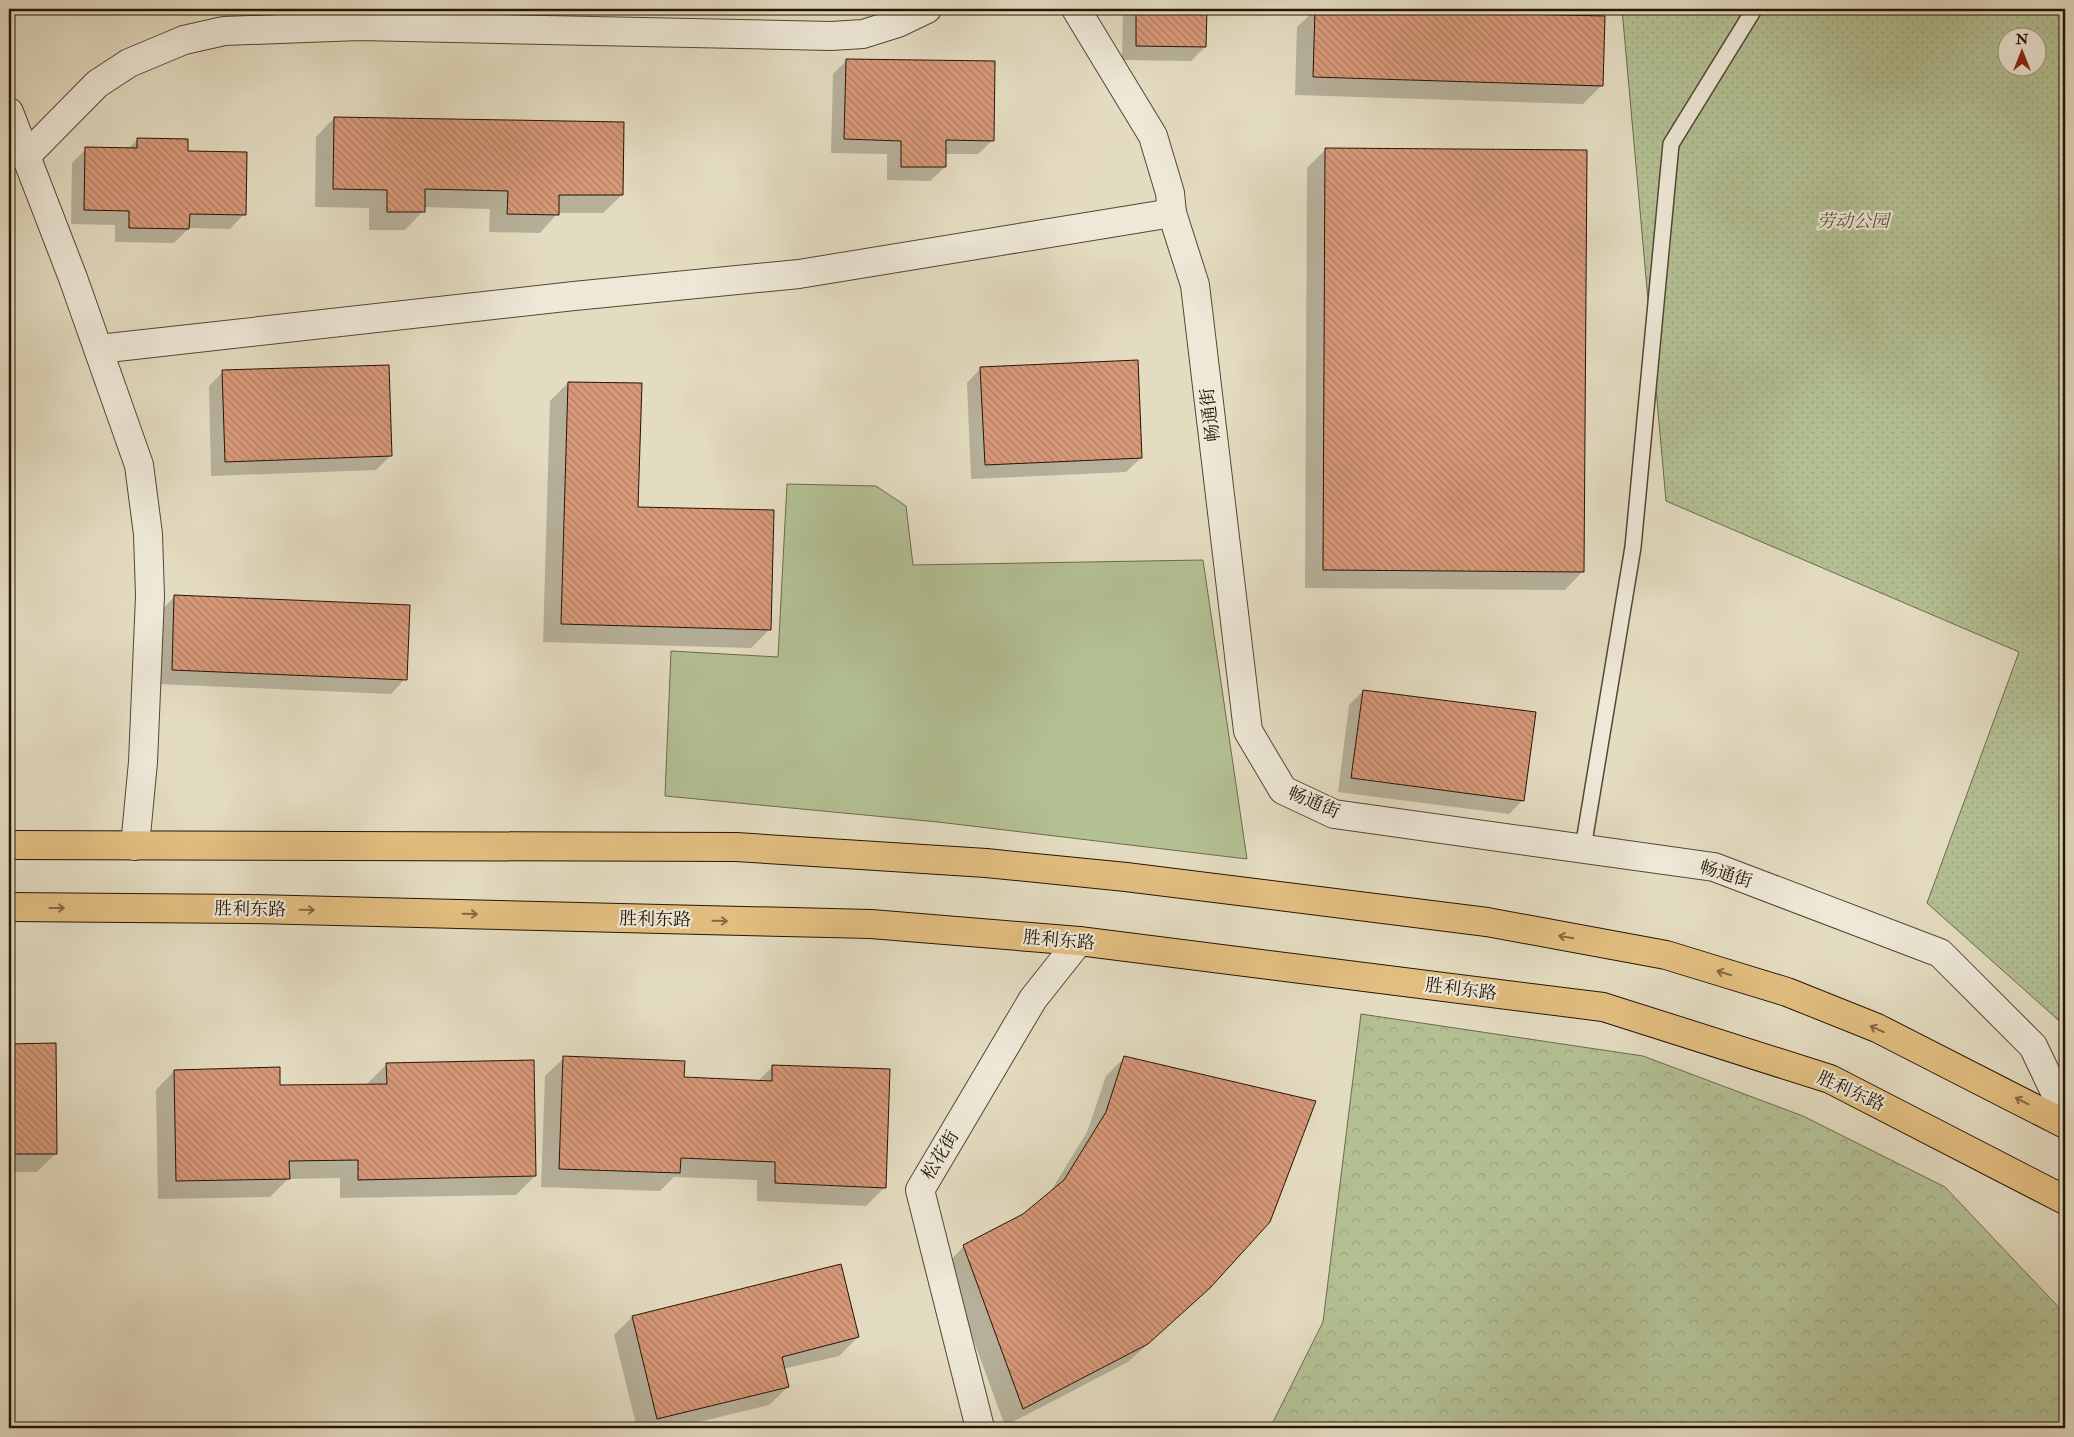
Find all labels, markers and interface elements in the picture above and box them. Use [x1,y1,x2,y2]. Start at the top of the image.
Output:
north arrow [1996,28,2046,78]
text: N [2015,31,2029,48]
park label: 劳动公园 [1817,210,1892,233]
street label: 畅通街 [1196,387,1225,443]
street label: 畅通街 [1284,781,1343,824]
street label: 畅通街 [1697,856,1755,893]
street label: 胜利东路 [214,897,286,922]
one-way arrow [49,903,65,913]
one-way arrow [299,906,315,915]
street label: 胜利东路 [619,907,691,932]
one-way arrow [462,910,478,919]
one-way arrow [712,916,728,925]
street label: 胜利东路 [1022,926,1096,955]
one-way arrow [1558,931,1574,941]
one-way arrow [1717,967,1733,977]
street label: 胜利东路 [1424,974,1498,1005]
one-way arrow [1870,1023,1885,1033]
street label: 胜利东路 [1813,1066,1888,1117]
one-way arrow [2015,1096,2030,1106]
street label: 松花街 [917,1126,964,1184]

